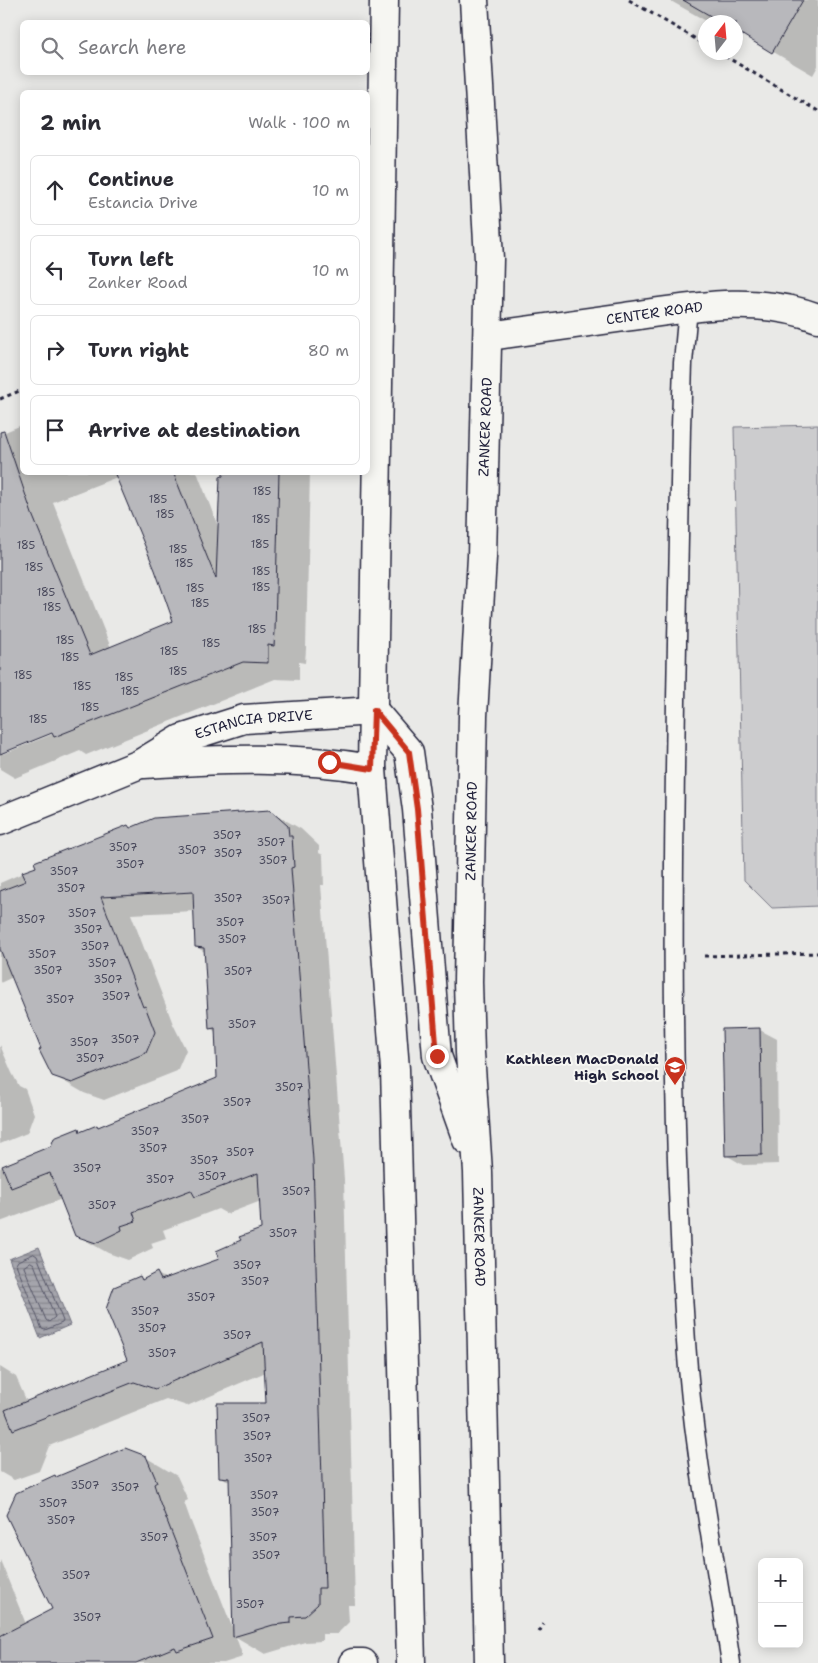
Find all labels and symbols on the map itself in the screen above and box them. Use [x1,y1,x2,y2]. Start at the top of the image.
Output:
north arrow [698,15,743,60]
street label: CENTER ROAD [605,298,704,328]
street label: ZANKER ROAD [474,377,496,477]
house number: 185 [253,484,272,499]
house number: 185 [149,492,168,507]
house number: 185 [156,507,175,522]
house number: 185 [252,512,271,527]
house number: 185 [251,537,270,552]
house number: 185 [17,538,36,553]
house number: 185 [169,542,188,557]
house number: 185 [175,556,194,571]
house number: 185 [25,560,44,575]
house number: 185 [252,564,271,579]
house number: 185 [252,580,271,595]
house number: 185 [186,581,205,596]
house number: 185 [37,585,56,600]
house number: 185 [191,596,210,611]
house number: 185 [43,600,62,615]
house number: 185 [248,622,267,637]
house number: 185 [56,633,75,648]
house number: 185 [202,636,221,651]
house number: 185 [160,644,179,659]
house number: 185 [61,650,80,665]
house number: 185 [169,664,188,679]
house number: 185 [14,668,33,683]
house number: 185 [115,670,134,685]
house number: 185 [73,679,92,694]
house number: 185 [121,684,140,699]
house number: 185 [81,700,100,715]
street label: ESTANCIA DRIVE [192,706,313,743]
house number: 185 [29,712,48,727]
route start [318,751,341,774]
street label: ZANKER ROAD [461,781,481,881]
house number: 3507 [213,828,242,843]
house number: 3507 [257,835,286,850]
house number: 3507 [109,840,138,855]
house number: 3507 [178,843,207,858]
house number: 3507 [214,846,243,861]
house number: 3507 [259,853,288,868]
house number: 3507 [116,857,145,872]
house number: 3507 [50,864,79,879]
house number: 3507 [57,881,86,896]
house number: 3507 [214,891,243,906]
house number: 3507 [262,893,291,908]
house number: 3507 [68,906,97,921]
house number: 3507 [17,912,46,927]
house number: 3507 [216,915,245,930]
house number: 3507 [74,922,103,937]
house number: 3507 [218,932,247,947]
house number: 3507 [81,939,110,954]
house number: 3507 [28,947,57,962]
house number: 3507 [88,956,117,971]
house number: 3507 [34,963,63,978]
house number: 3507 [224,964,253,979]
house number: 3507 [94,972,123,987]
house number: 3507 [102,989,131,1004]
house number: 3507 [46,992,75,1007]
house number: 3507 [228,1017,257,1032]
house number: 3507 [111,1032,140,1047]
house number: 3507 [70,1035,99,1050]
route end [426,1045,449,1068]
place label: Kathleen MacDonald High School [506,1050,659,1084]
house number: 3507 [76,1051,105,1066]
school or university icon: Kathleen MacDonald High School [663,1055,687,1086]
house number: 3507 [275,1080,304,1095]
house number: 3507 [223,1095,252,1110]
house number: 3507 [181,1112,210,1127]
house number: 3507 [131,1124,160,1139]
house number: 3507 [139,1141,168,1156]
house number: 3507 [226,1145,255,1160]
house number: 3507 [190,1153,219,1168]
house number: 3507 [73,1161,102,1176]
house number: 3507 [198,1169,227,1184]
house number: 3507 [146,1172,175,1187]
house number: 3507 [282,1184,311,1199]
street label: ZANKER ROAD [469,1187,490,1287]
house number: 3507 [88,1198,117,1213]
house number: 3507 [269,1226,298,1241]
house number: 3507 [233,1258,262,1273]
house number: 3507 [241,1274,270,1289]
house number: 3507 [187,1290,216,1305]
house number: 3507 [131,1304,160,1319]
house number: 3507 [138,1321,167,1336]
house number: 3507 [223,1328,252,1343]
house number: 3507 [148,1346,177,1361]
house number: 3507 [242,1411,271,1426]
house number: 3507 [243,1429,272,1444]
house number: 3507 [244,1451,273,1466]
house number: 3507 [71,1478,100,1493]
house number: 3507 [111,1480,140,1495]
house number: 3507 [250,1488,279,1503]
house number: 3507 [39,1496,68,1511]
house number: 3507 [251,1505,280,1520]
house number: 3507 [47,1513,76,1528]
house number: 3507 [140,1530,169,1545]
house number: 3507 [249,1530,278,1545]
house number: 3507 [252,1548,281,1563]
house number: 3507 [62,1568,91,1583]
house number: 3507 [236,1597,265,1612]
house number: 3507 [73,1610,102,1625]

